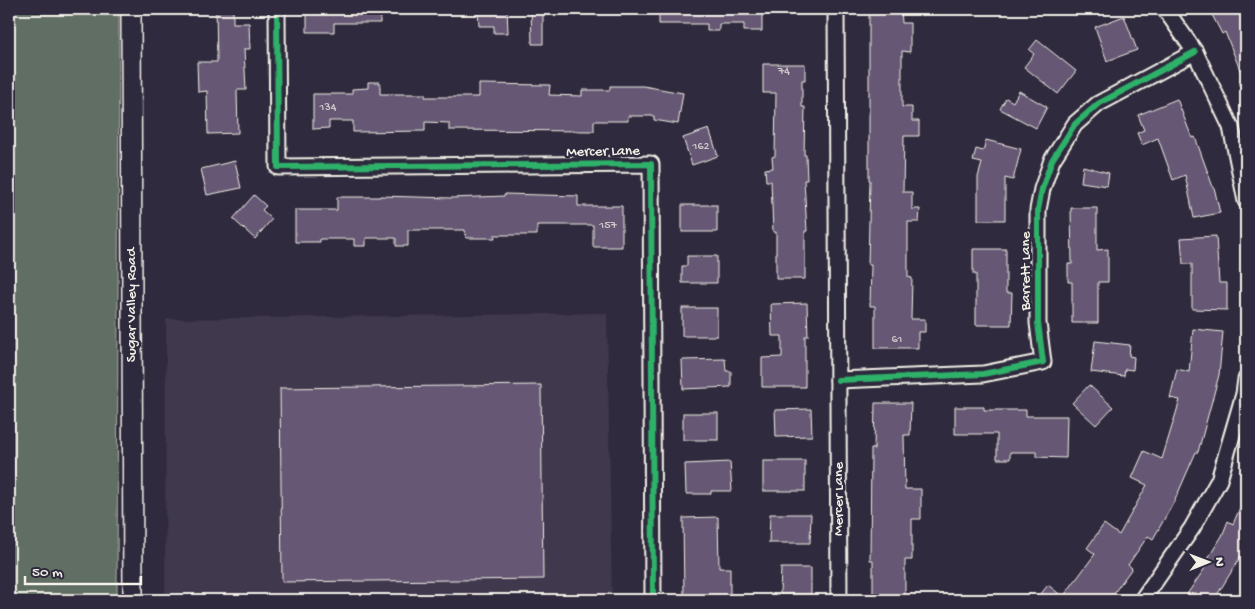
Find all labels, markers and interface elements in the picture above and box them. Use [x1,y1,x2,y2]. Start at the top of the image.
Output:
house number: 74 [777,65,790,79]
house number: 134 [319,101,337,115]
house number: 162 [692,140,710,154]
street label: Mercer Lane [566,142,640,162]
house number: 157 [598,219,617,233]
street label: Barrett Lane [1017,231,1035,311]
street label: Sugar Valley Road [123,247,141,362]
house number: 61 [892,333,903,347]
street label: Mercer Lane [830,462,848,536]
north arrow [1182,536,1232,586]
scale bar [25,554,141,586]
text: N [1210,557,1227,567]
text: 50 m [32,564,63,582]

